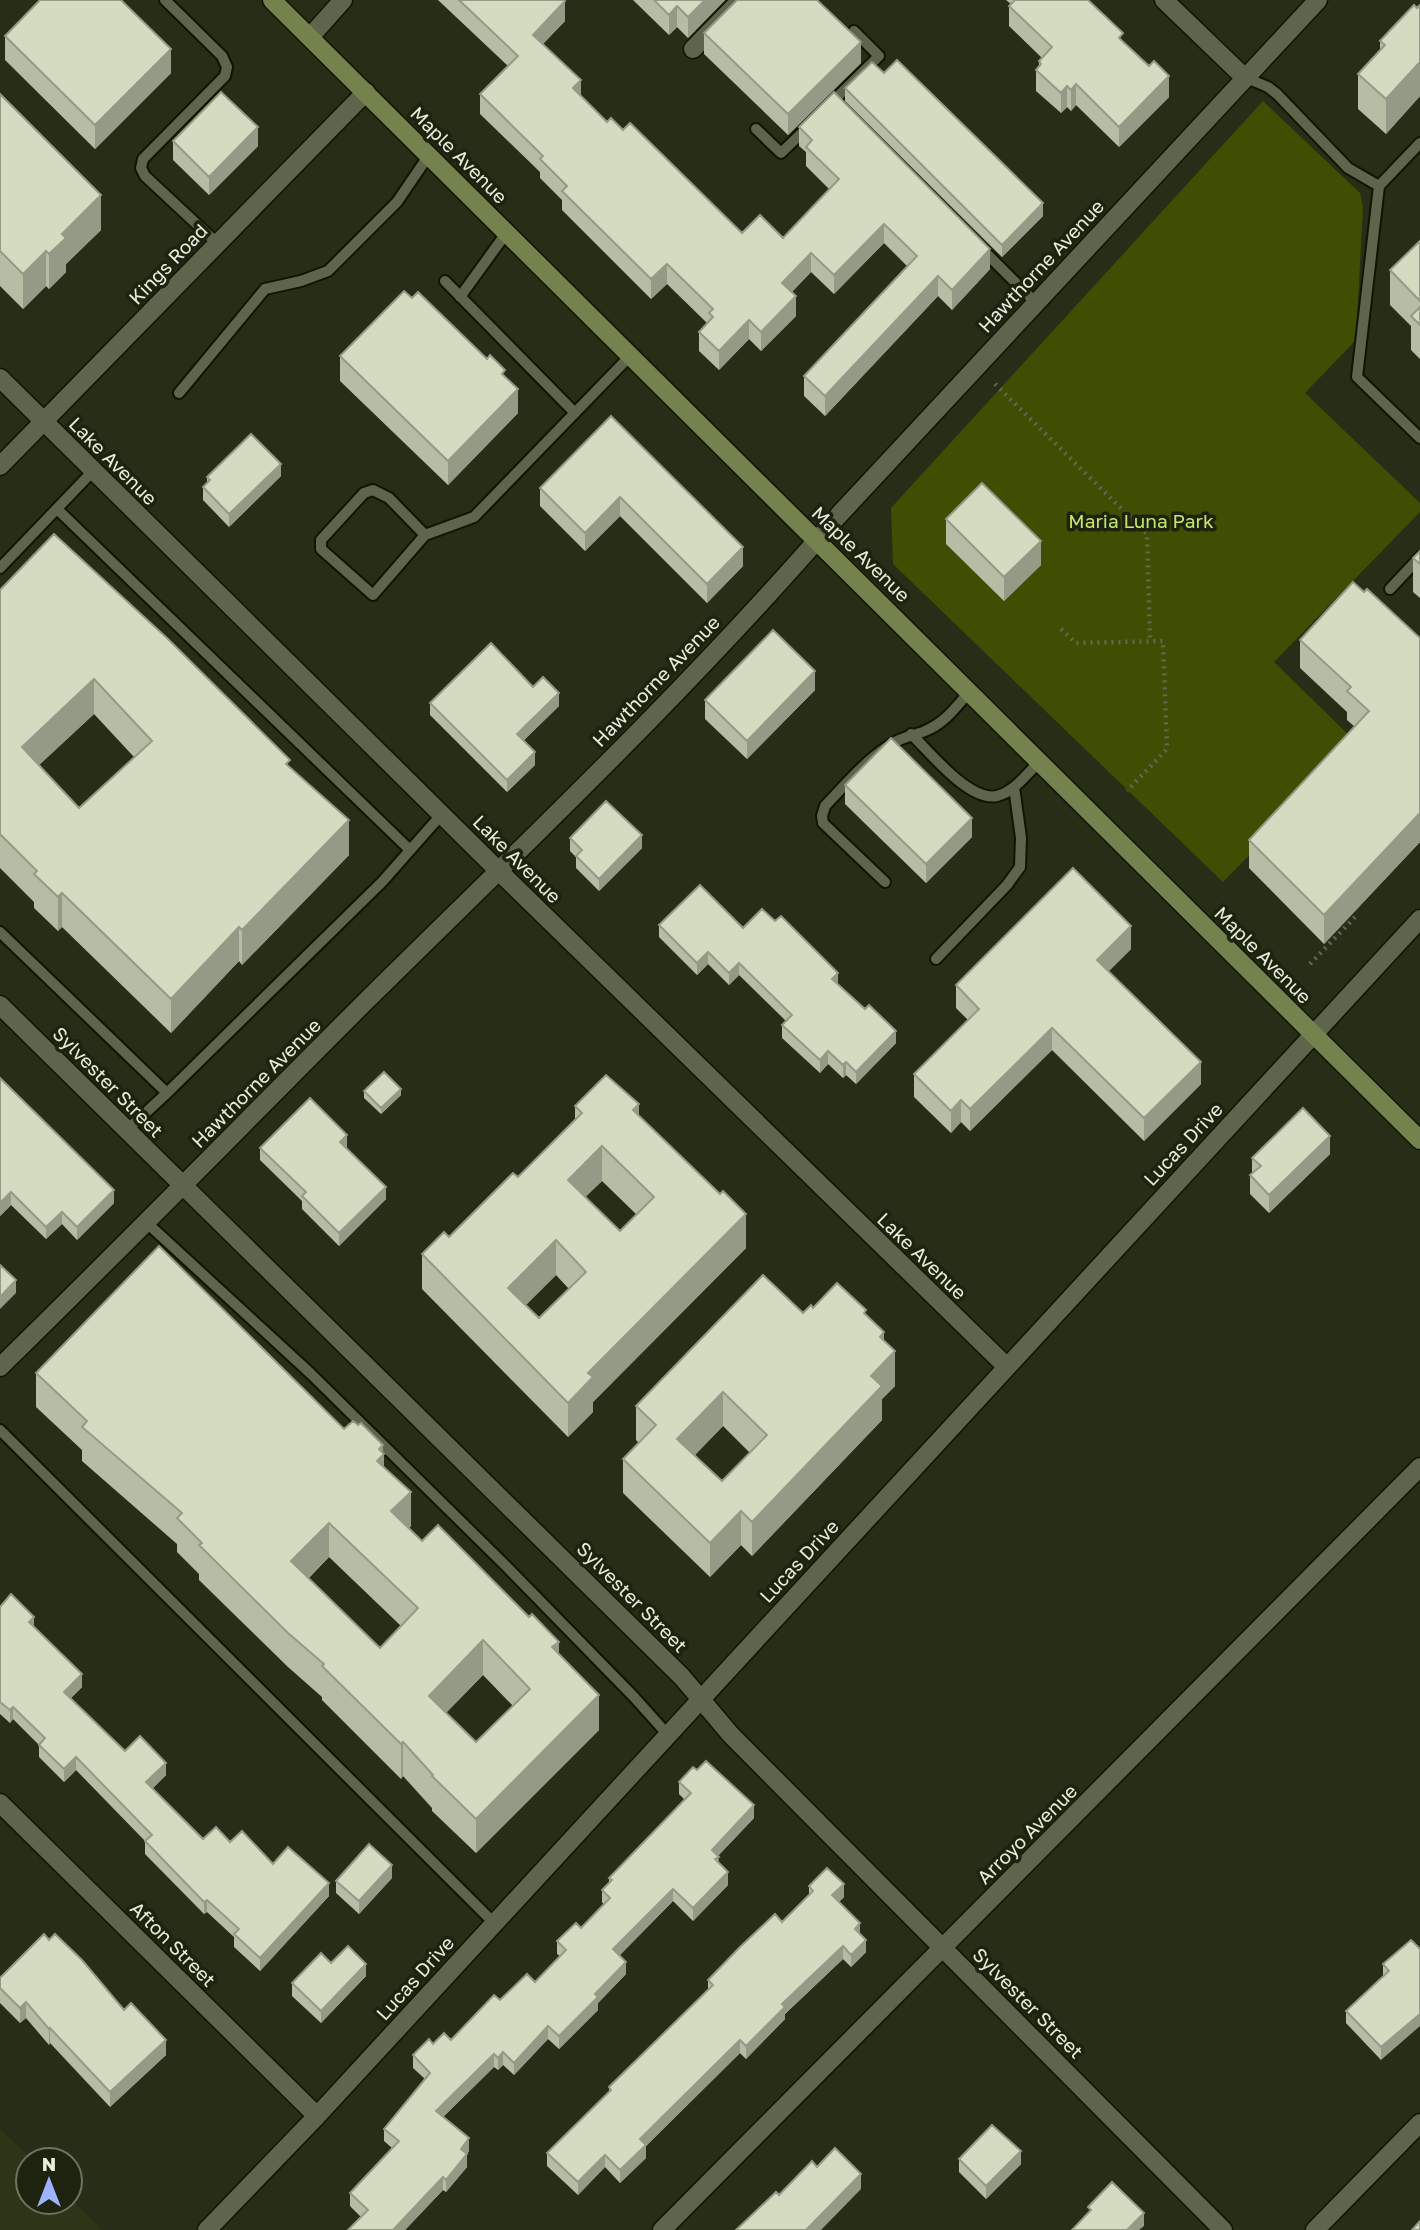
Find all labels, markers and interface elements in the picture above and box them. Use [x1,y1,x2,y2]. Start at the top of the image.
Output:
street label: Maple Avenue [406,101,513,208]
street label: Hawthorne Avenue [973,194,1108,337]
street label: Kings Road [124,219,212,309]
street label: Lake Avenue [65,412,162,509]
street label: Maple Avenue [808,501,915,606]
park label: Maria Luna Park [1068,509,1214,532]
street label: Hawthorne Avenue [587,610,724,751]
street label: Lake Avenue [469,810,566,907]
street label: Maple Avenue [1210,901,1317,1008]
street label: Hawthorne Avenue [186,1013,325,1152]
street label: Sylvester Street [48,1022,168,1142]
street label: Lucas Drive [1138,1097,1227,1190]
street label: Lake Avenue [873,1207,972,1304]
street label: Lucas Drive [754,1514,843,1607]
street label: Sylvester Street [572,1537,692,1657]
street label: Arroyo Avenue [972,1779,1081,1888]
street label: Afton Street [126,1896,221,1991]
street label: Lucas Drive [371,1931,458,2024]
street label: Sylvester Street [968,1943,1088,2063]
north arrow [14,2146,84,2216]
text: N [42,2152,56,2175]

